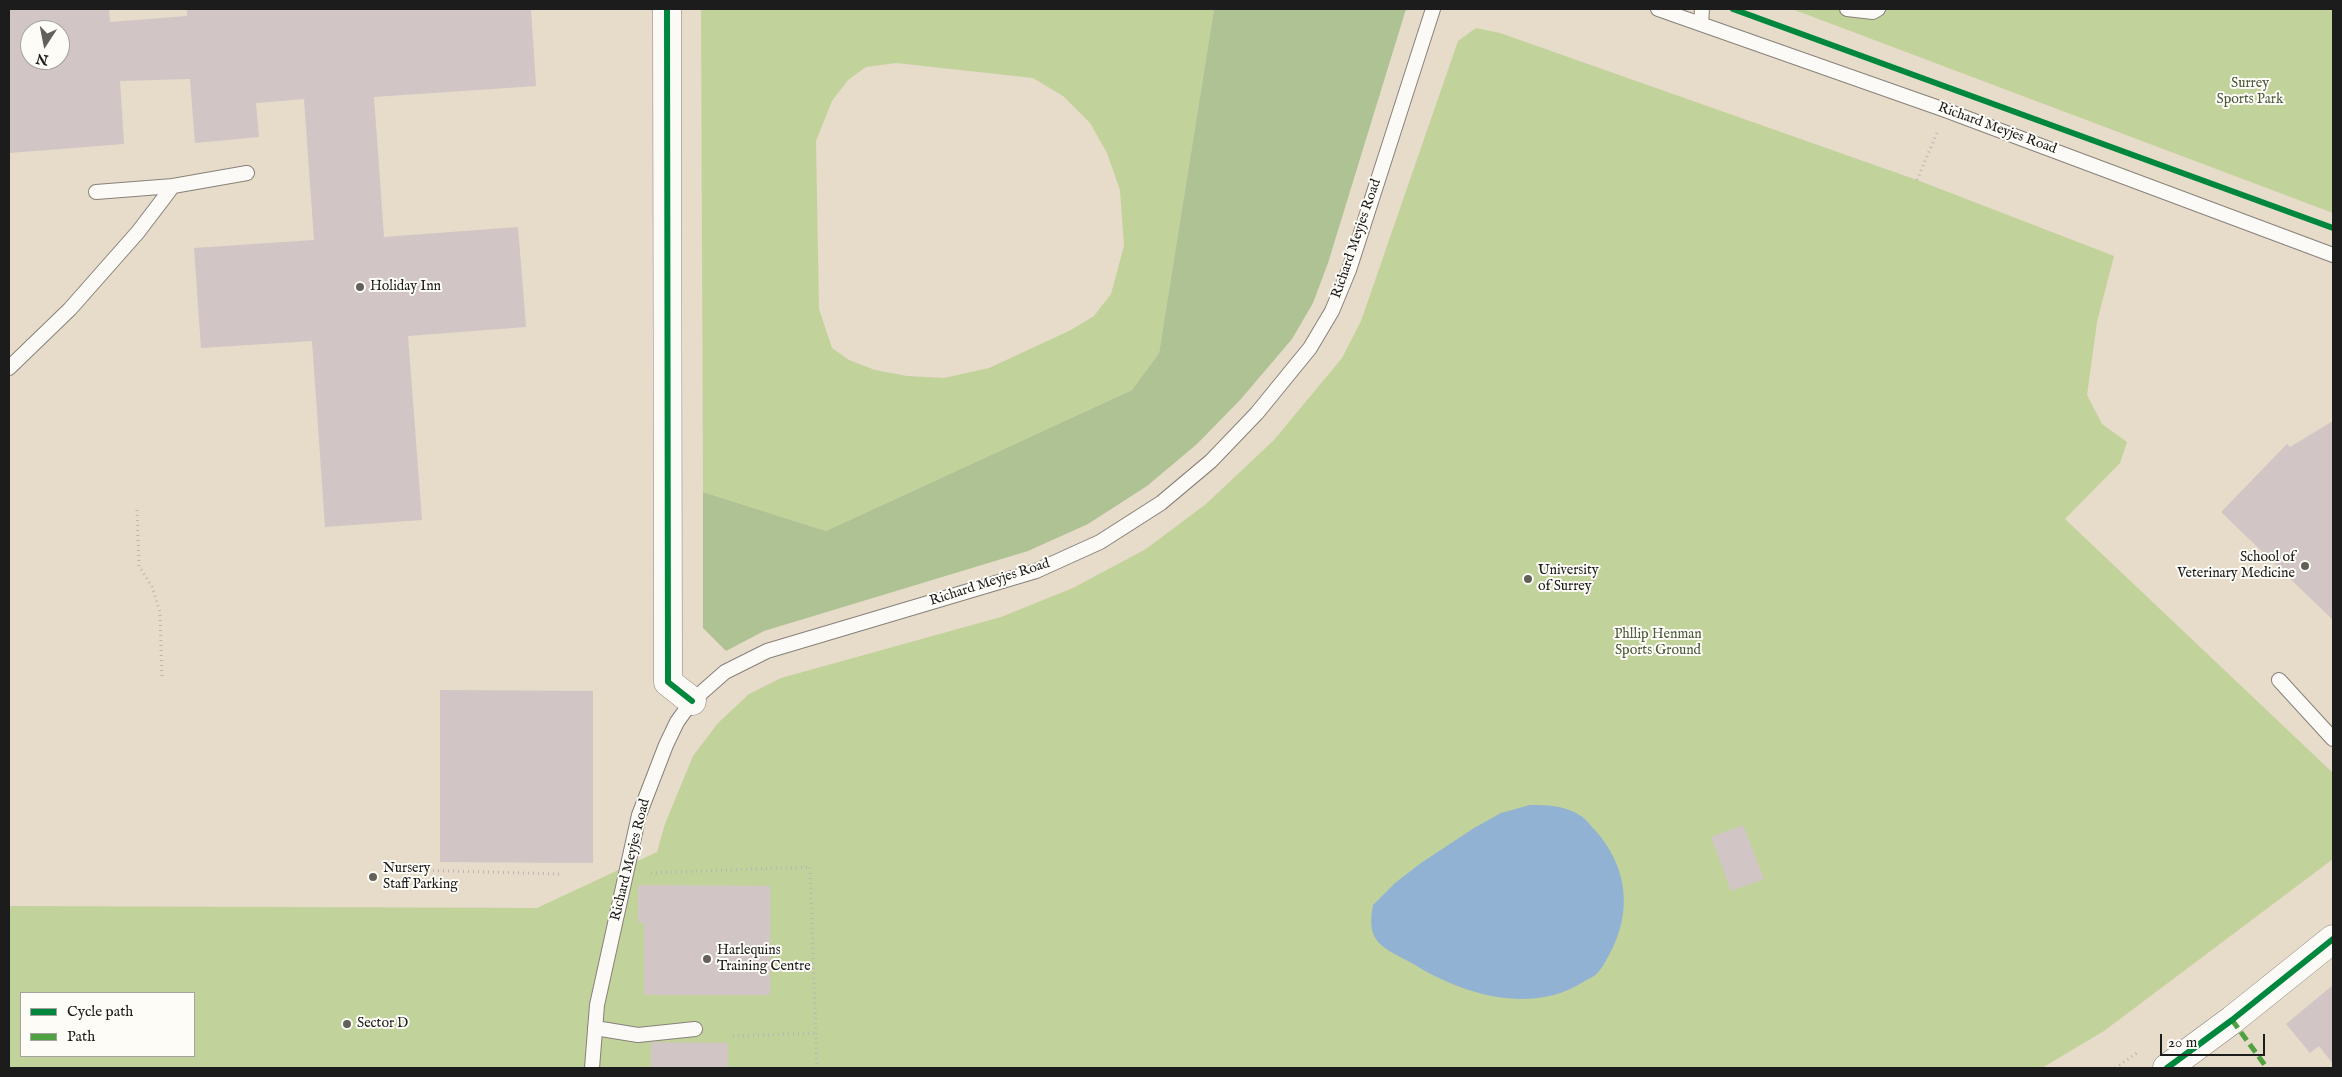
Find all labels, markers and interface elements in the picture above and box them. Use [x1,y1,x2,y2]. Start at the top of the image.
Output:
north arrow [20,20,70,70]
text: N [35,49,50,69]
park label: Surrey Sports Park [2217,76,2283,108]
street label: Richard Meyjes Road [1935,100,2059,158]
street label: Richard Meyjes Road [1329,177,1385,301]
place label: Holiday Inn [370,279,441,295]
marker: Holiday Inn [354,281,366,293]
place label: School of Veterinary Medicine [2177,550,2295,582]
street label: Richard Meyjes Road [928,556,1052,610]
marker: School of Veterinary Medicine [2299,560,2311,572]
place label: University of Surrey [1538,563,1599,596]
marker: University of Surrey [1522,573,1534,585]
park label: Phllip Henman Sports Ground [1614,627,1702,660]
street label: Richard Meyjes Road [608,797,654,923]
place label: Nursery Staff Parking [383,861,458,894]
marker: Nursery Staff Parking [367,871,379,883]
place label: Harlequins Training Centre [717,943,811,976]
marker: Harlequins Training Centre [701,953,713,965]
legend [20,992,195,1057]
text: Cycle path [67,1002,133,1021]
place label: Sector D [357,1016,408,1032]
marker: Sector D [341,1018,353,1030]
scale bar [2162,1024,2267,1056]
text: Path [67,1027,95,1046]
text: 20 m [2168,1033,2197,1052]

